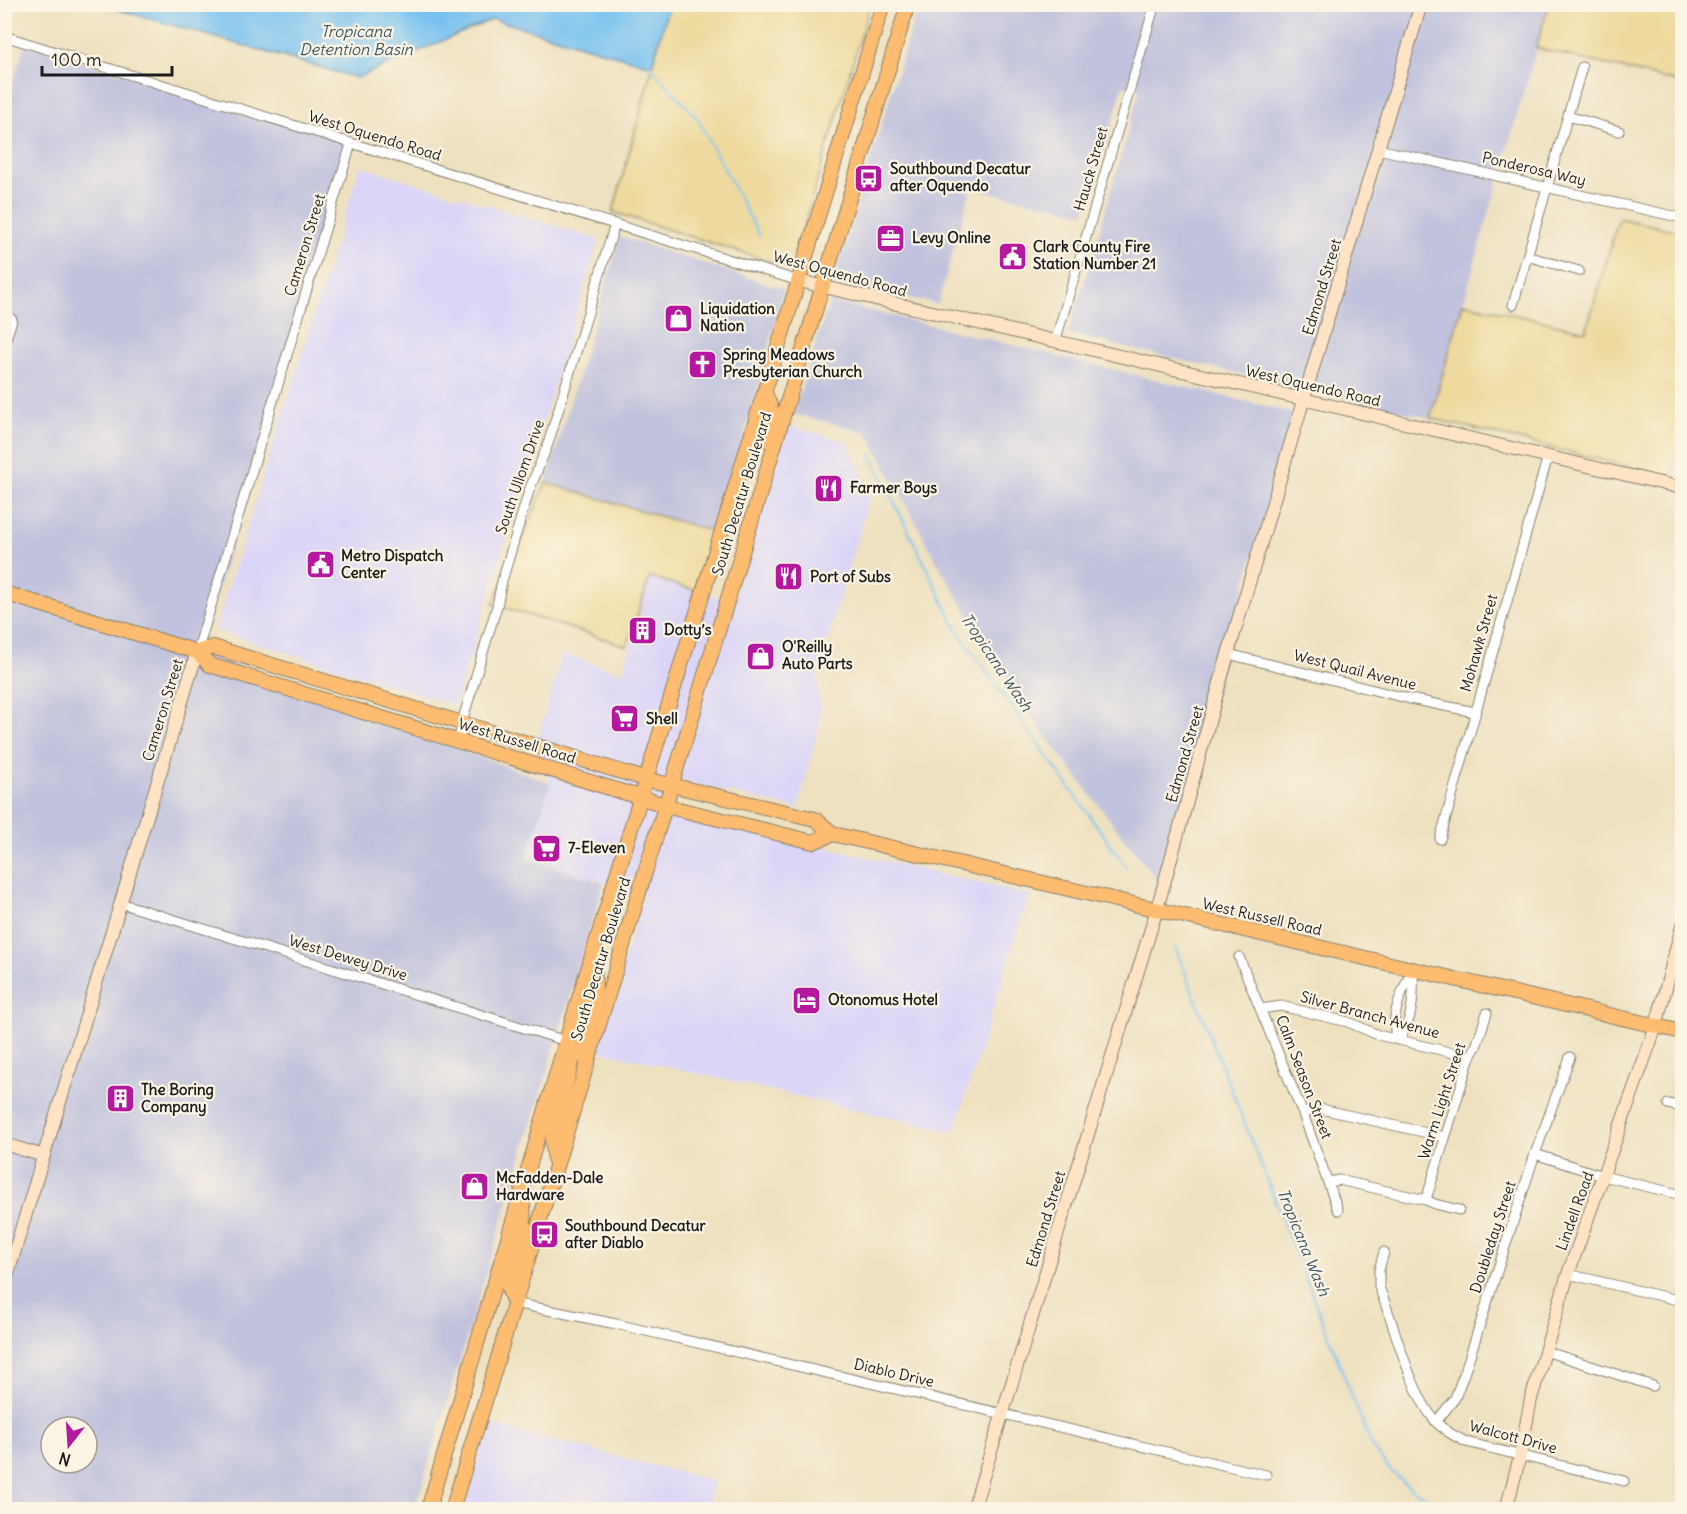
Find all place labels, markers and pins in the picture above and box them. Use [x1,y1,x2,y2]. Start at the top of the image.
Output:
place label: Southbound Decatur after Oquendo [890,159,1031,196]
bus stop icon: Southbound Decatur after Oquendo [853,162,885,194]
office icon: Levy Online [875,222,907,254]
place label: Levy Online [912,228,991,248]
place label: Clark County Fire Station Number 21 [1033,237,1156,273]
public building icon: Clark County Fire Station Number 21 [996,240,1028,272]
place label: Liquidation Nation [700,299,775,335]
shop icon: Liquidation Nation [663,302,695,334]
place label: Spring Meadows Presbyterian Church [723,345,863,382]
church icon: Spring Meadows Presbyterian Church [686,348,718,380]
restaurant icon: Farmer Boys [813,472,845,504]
place label: Farmer Boys [850,478,937,498]
place label: Metro Dispatch Center [341,546,444,582]
public building icon: Metro Dispatch Center [304,549,336,581]
restaurant icon: Port of Subs [773,561,805,593]
place label: Port of Subs [810,567,891,586]
building icon: Dotty’s [627,614,659,646]
place label: Dotty’s [664,620,712,640]
place label: O'Reilly Auto Parts [782,637,853,673]
shop icon: O'Reilly Auto Parts [745,640,777,672]
supermarket icon: Shell [609,703,641,735]
place label: Shell [646,709,678,728]
supermarket icon: 7-Eleven [531,832,563,864]
place label: 7-Eleven [568,838,626,857]
hotel icon: Otonomus Hotel [791,984,823,1016]
place label: Otonomus Hotel [828,990,938,1009]
place label: The Boring Company [141,1080,214,1117]
building icon: The Boring Company [104,1083,136,1115]
place label: McFadden-Dale Hardware [496,1168,603,1204]
shop icon: McFadden-Dale Hardware [459,1171,491,1203]
place label: Southbound Decatur after Diablo [565,1216,706,1252]
bus stop icon: Southbound Decatur after Diablo [528,1219,560,1251]

